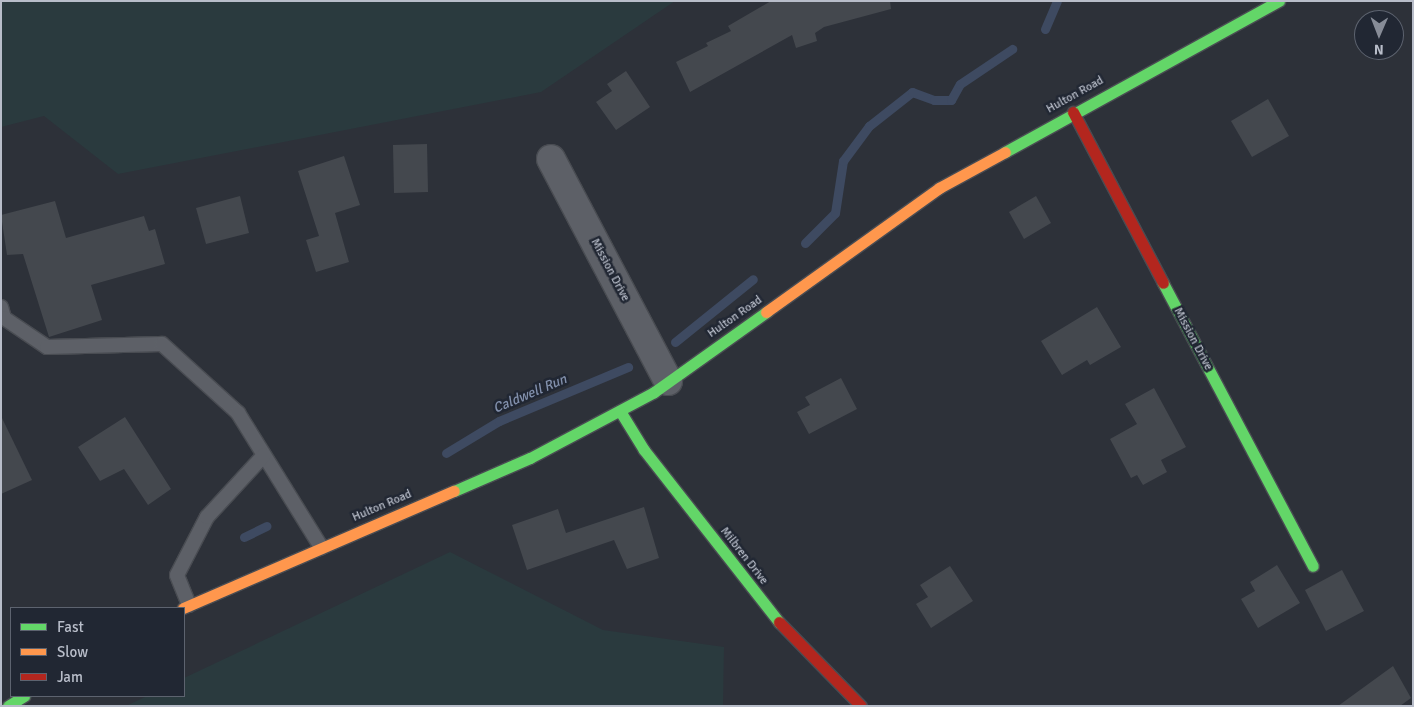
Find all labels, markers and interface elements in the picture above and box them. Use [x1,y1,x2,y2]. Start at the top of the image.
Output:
north arrow [1354,10,1404,60]
text: N [1374,41,1384,58]
street label: Hulton Road [1044,73,1106,117]
street label: Mission Drive [587,236,633,304]
street label: Hulton Road [705,293,765,341]
street label: Mission Drive [1170,305,1216,373]
water label: Caldwell Run [491,371,569,417]
street label: Hulton Road [350,487,414,525]
street label: Milbren Drive [717,524,771,588]
legend [10,607,185,697]
text: Fast [57,618,84,636]
text: Slow [57,643,88,661]
text: Jam [57,668,83,686]

